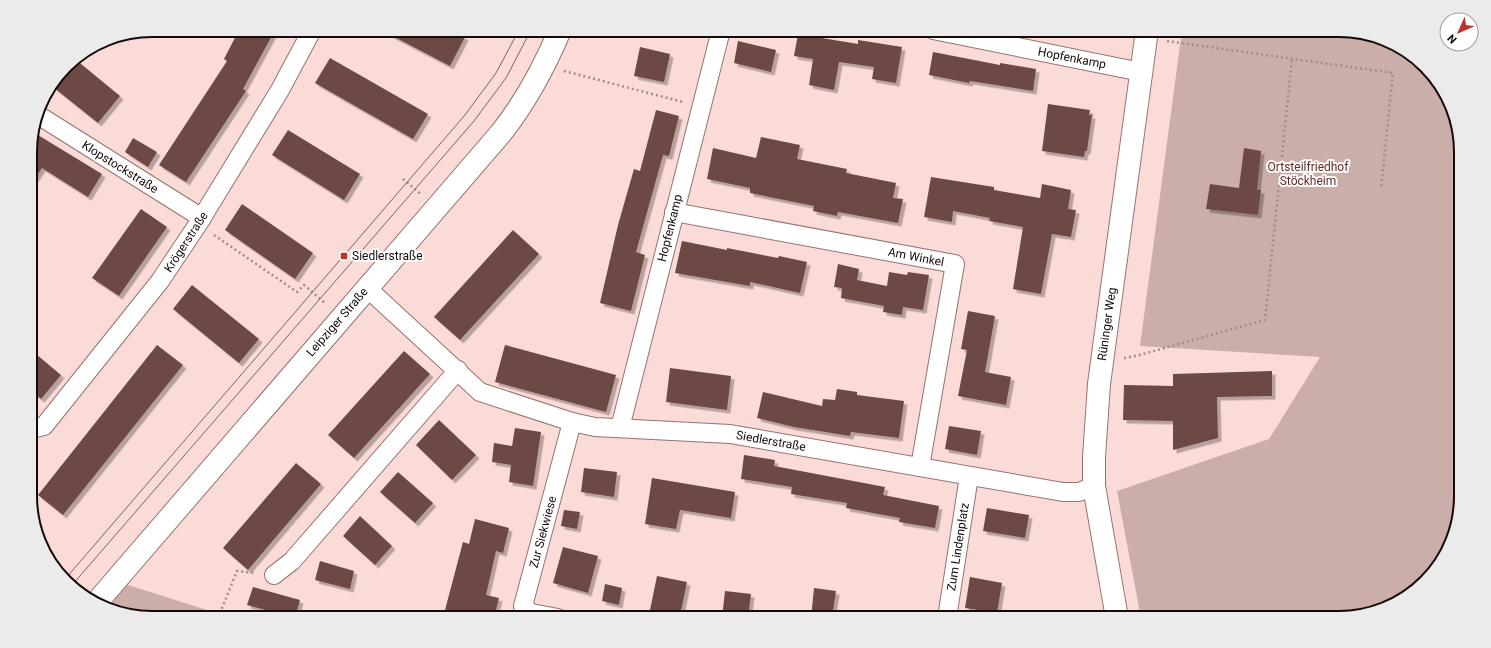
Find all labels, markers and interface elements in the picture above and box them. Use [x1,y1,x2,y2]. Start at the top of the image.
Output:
north arrow [1439,12,1479,52]
text: N [1445,31,1460,46]
street label: Hopfenkamp [1037,45,1107,72]
street label: Klopstockstraße [79,138,161,196]
park label: Ortsteilfriedhof Stöckheim [1268,160,1349,188]
street label: Hopfenkamp [655,193,685,263]
street label: Krögerstraße [161,209,211,275]
street label: Am Winkel [887,245,945,269]
place label: Siedlerstraße [352,249,423,263]
marker: Siedlerstraße [339,251,349,261]
street label: Leipziger Straße [303,285,371,359]
street label: Rüninger Weg [1095,286,1119,362]
street label: Siedlerstraße [735,428,807,454]
street label: Zur Siekwiese [527,494,559,570]
street label: Zum Lindenplatz [944,502,972,592]

